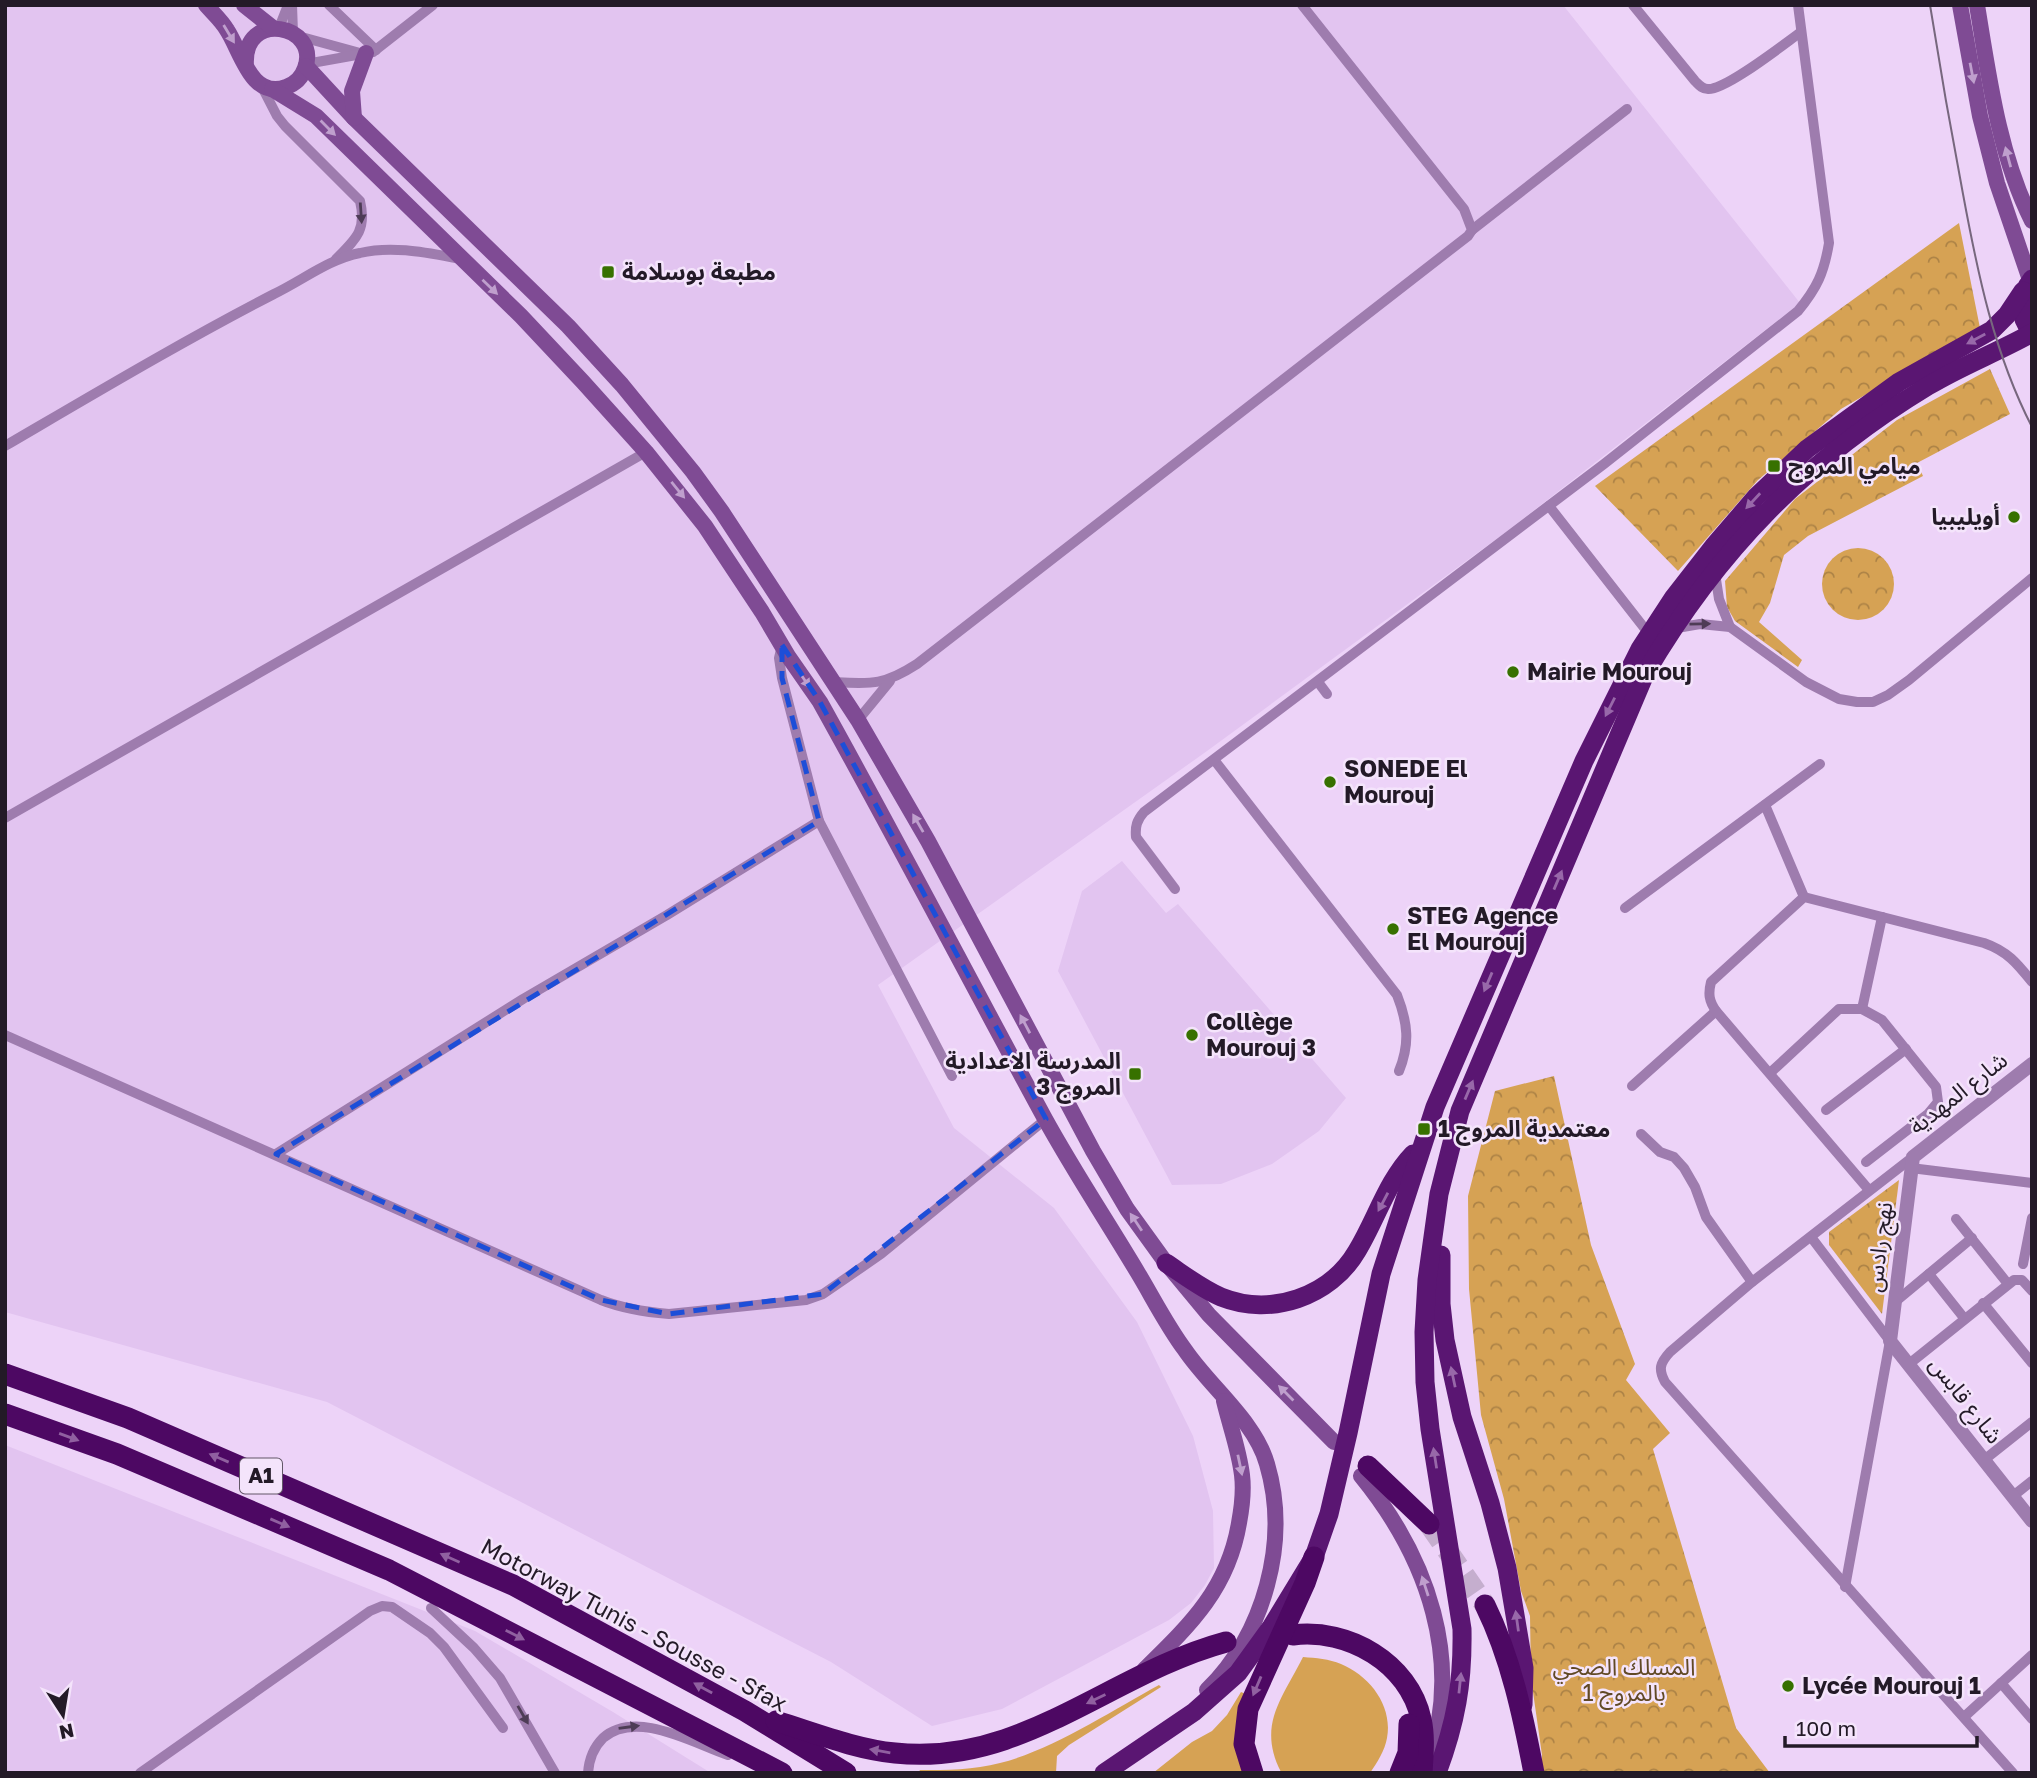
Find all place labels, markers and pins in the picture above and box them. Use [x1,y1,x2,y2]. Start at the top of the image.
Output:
place label: مطبعة بوسلامة [622,257,776,285]
marker: مطبعة بوسلامة [600,264,616,280]
place label: ميامي المروج [1788,451,1921,484]
marker: ميامي المروج [1766,458,1782,474]
place label: أويليبيا [1931,502,2000,530]
marker: أويليبيا [2006,509,2022,525]
place label: Mairie Mourouj [1527,657,1692,685]
marker: Mairie Mourouj [1505,664,1521,680]
place label: SONEDE El Mourouj [1344,754,1468,808]
marker: SONEDE El Mourouj [1322,774,1338,790]
place label: STEG Agence El Mourouj [1407,901,1558,955]
marker: STEG Agence El Mourouj [1385,921,1401,937]
place label: Collège Mourouj 3 [1206,1007,1316,1061]
marker: Collège Mourouj 3 [1184,1027,1200,1043]
place label: المدرسة الاعدادية المروج 3 [945,1046,1121,1104]
marker: المدرسة الاعدادية المروج 3 [1127,1066,1143,1082]
place label: معتمدية المروج 1 [1438,1114,1610,1146]
marker: معتمدية المروج 1 [1416,1121,1432,1137]
place label: Lycée Mourouj 1 [1802,1671,1981,1699]
marker: Lycée Mourouj 1 [1780,1678,1796,1694]

